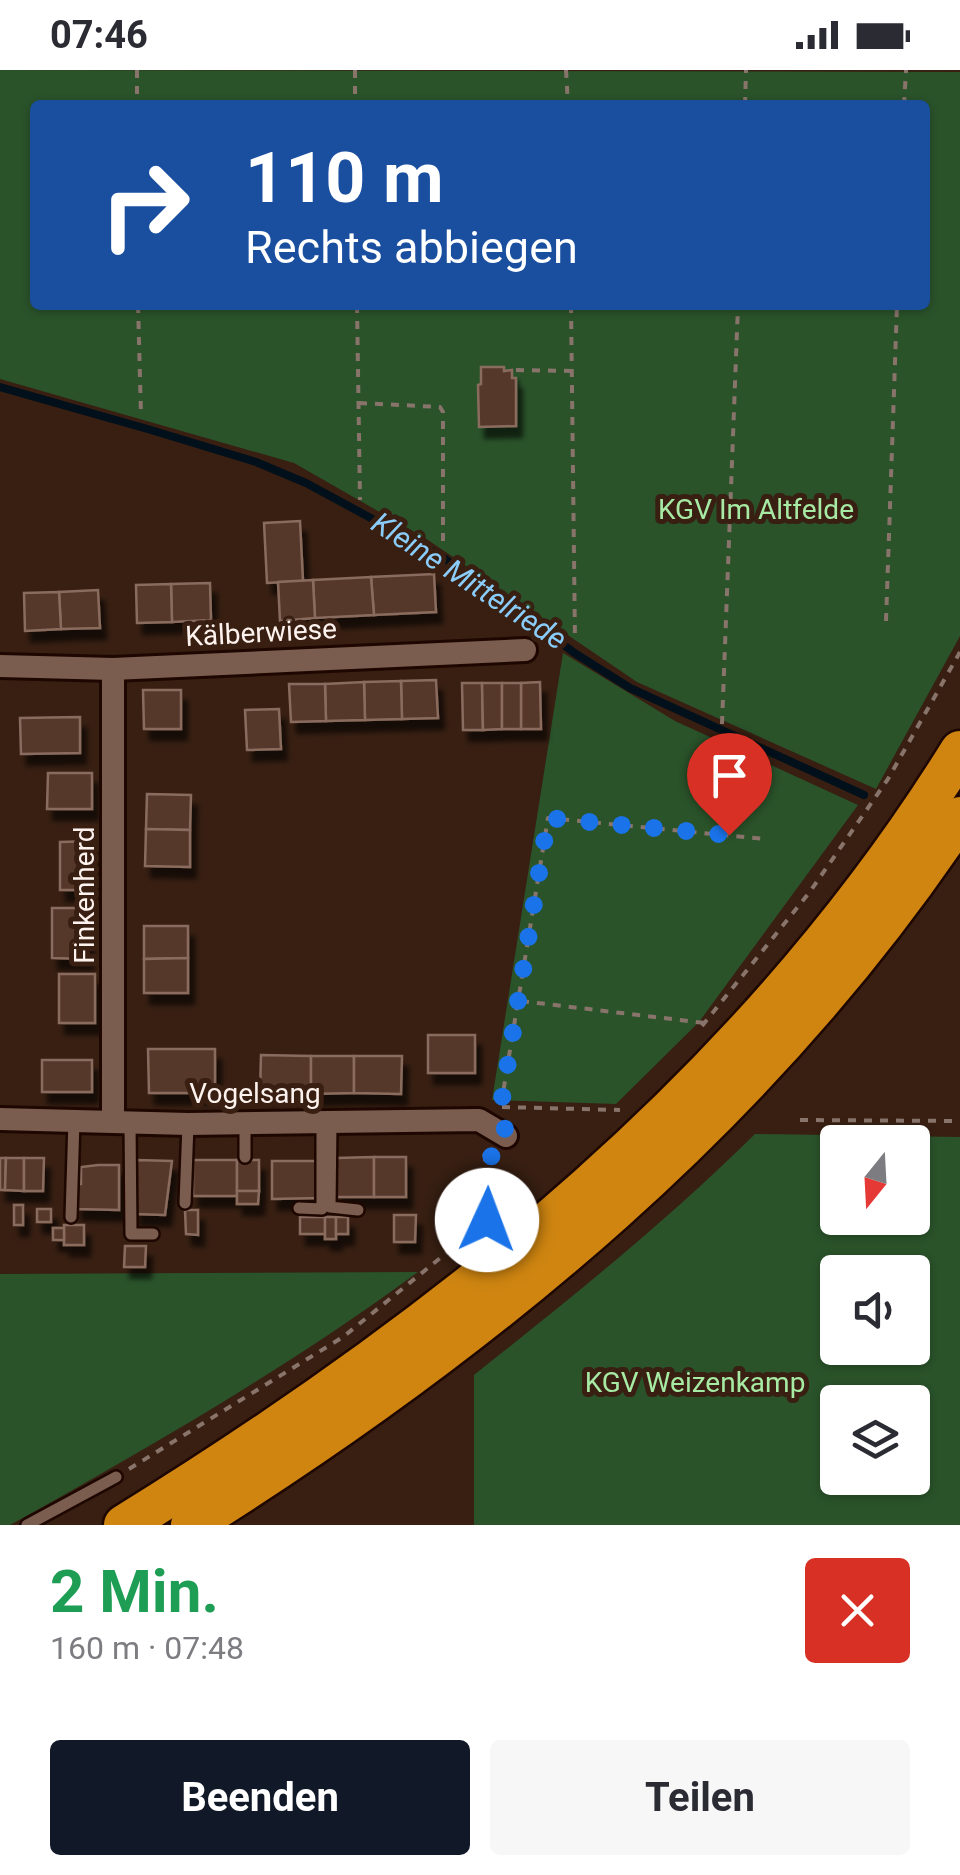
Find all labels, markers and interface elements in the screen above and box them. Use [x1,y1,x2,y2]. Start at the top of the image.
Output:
text: 07:46 [50,13,148,57]
text: 110 m [245,137,444,219]
icon: right [80,140,210,270]
text: Rechts abbiegen [245,221,578,274]
park label: KGV Im Altfelde [658,493,854,526]
water label: Kleine Mittelriede [365,505,573,657]
street label: Kälberwiese [184,612,338,653]
pin [687,733,772,836]
icon: arrive [702,748,757,803]
street label: Finkenherd [68,826,101,964]
street label: Vogelsang [189,1077,321,1110]
north arrow [820,1125,930,1235]
map controls [820,1125,930,1495]
position arrow [435,1168,539,1272]
button: sound [820,1255,930,1365]
park label: KGV Weizenkamp [585,1366,805,1399]
button: layers [820,1385,930,1495]
text: 2 Min. [50,1556,219,1627]
button: close [805,1558,910,1663]
text: 160 m · 07:48 [50,1629,244,1667]
button: Beenden [50,1740,470,1855]
button: Teilen [490,1740,910,1855]

